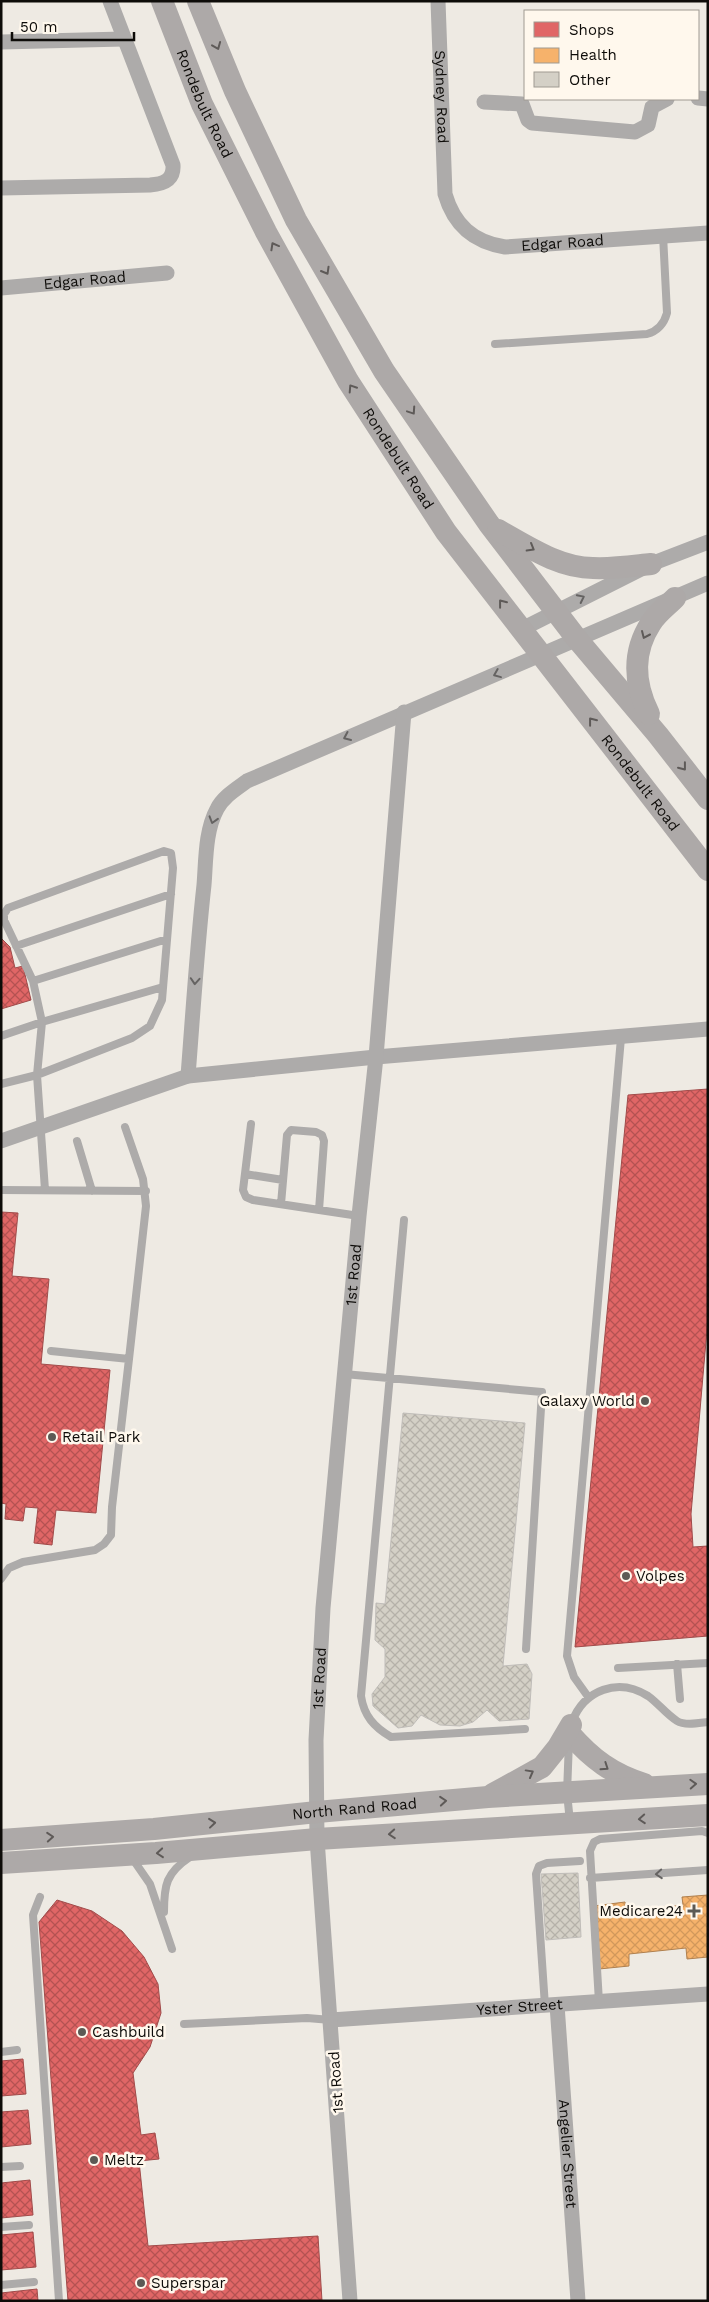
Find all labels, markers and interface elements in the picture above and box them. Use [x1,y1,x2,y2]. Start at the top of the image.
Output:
scale bar [12,10,135,42]
legend [524,10,699,100]
text: 50 m [20,18,57,36]
text: Shops [569,21,614,39]
one-way arrow [211,41,221,50]
text: Health [569,46,617,64]
street label: Rondebult Road [173,47,236,161]
street label: Sydney Road [431,50,452,144]
text: Other [569,71,611,89]
street label: Edgar Road [521,231,604,255]
one-way arrow [270,242,280,251]
one-way arrow [319,266,329,275]
street label: Edgar Road [43,268,127,293]
one-way arrow [349,384,359,393]
street label: Rondebult Road [359,404,438,512]
one-way arrow [406,406,415,415]
one-way arrow [526,542,535,552]
one-way arrow [575,594,584,604]
one-way arrow [499,600,507,609]
one-way arrow [640,630,651,639]
one-way arrow [493,668,502,678]
one-way arrow [589,717,598,726]
one-way arrow [343,730,352,741]
street label: Rondebult Road [597,731,683,835]
one-way arrow [677,761,686,771]
one-way arrow [209,815,219,824]
one-way arrow [189,977,200,985]
street label: 1st Road [342,1243,365,1306]
place label: Galaxy World [539,1392,635,1410]
marker: Galaxy World [639,1395,651,1407]
place label: Retail Park [62,1428,141,1446]
marker: Retail Park [46,1431,58,1443]
place label: Volpes [636,1567,685,1585]
marker: Volpes [620,1570,632,1582]
street label: 1st Road [309,1647,330,1710]
one-way arrow [599,1761,609,1770]
one-way arrow [525,1770,534,1780]
one-way arrow [689,1779,697,1790]
street label: North Rand Road [291,1794,418,1824]
one-way arrow [440,1796,448,1807]
one-way arrow [637,1814,645,1825]
one-way arrow [208,1818,216,1829]
one-way arrow [388,1829,396,1840]
one-way arrow [46,1831,54,1842]
one-way arrow [156,1847,164,1858]
one-way arrow [655,1868,663,1879]
place label: Medicare24 [599,1902,683,1920]
marker: Medicare24 [687,1904,701,1918]
street label: Yster Street [476,1995,564,2019]
place label: Cashbuild [92,2023,165,2041]
marker: Cashbuild [76,2026,88,2038]
street label: 1st Road [325,2051,347,2113]
street label: Angelier Street [555,2099,580,2209]
place label: Meltz [104,2151,144,2169]
marker: Meltz [88,2154,100,2166]
place label: Superspar [151,2274,226,2292]
marker: Superspar [135,2277,147,2289]

